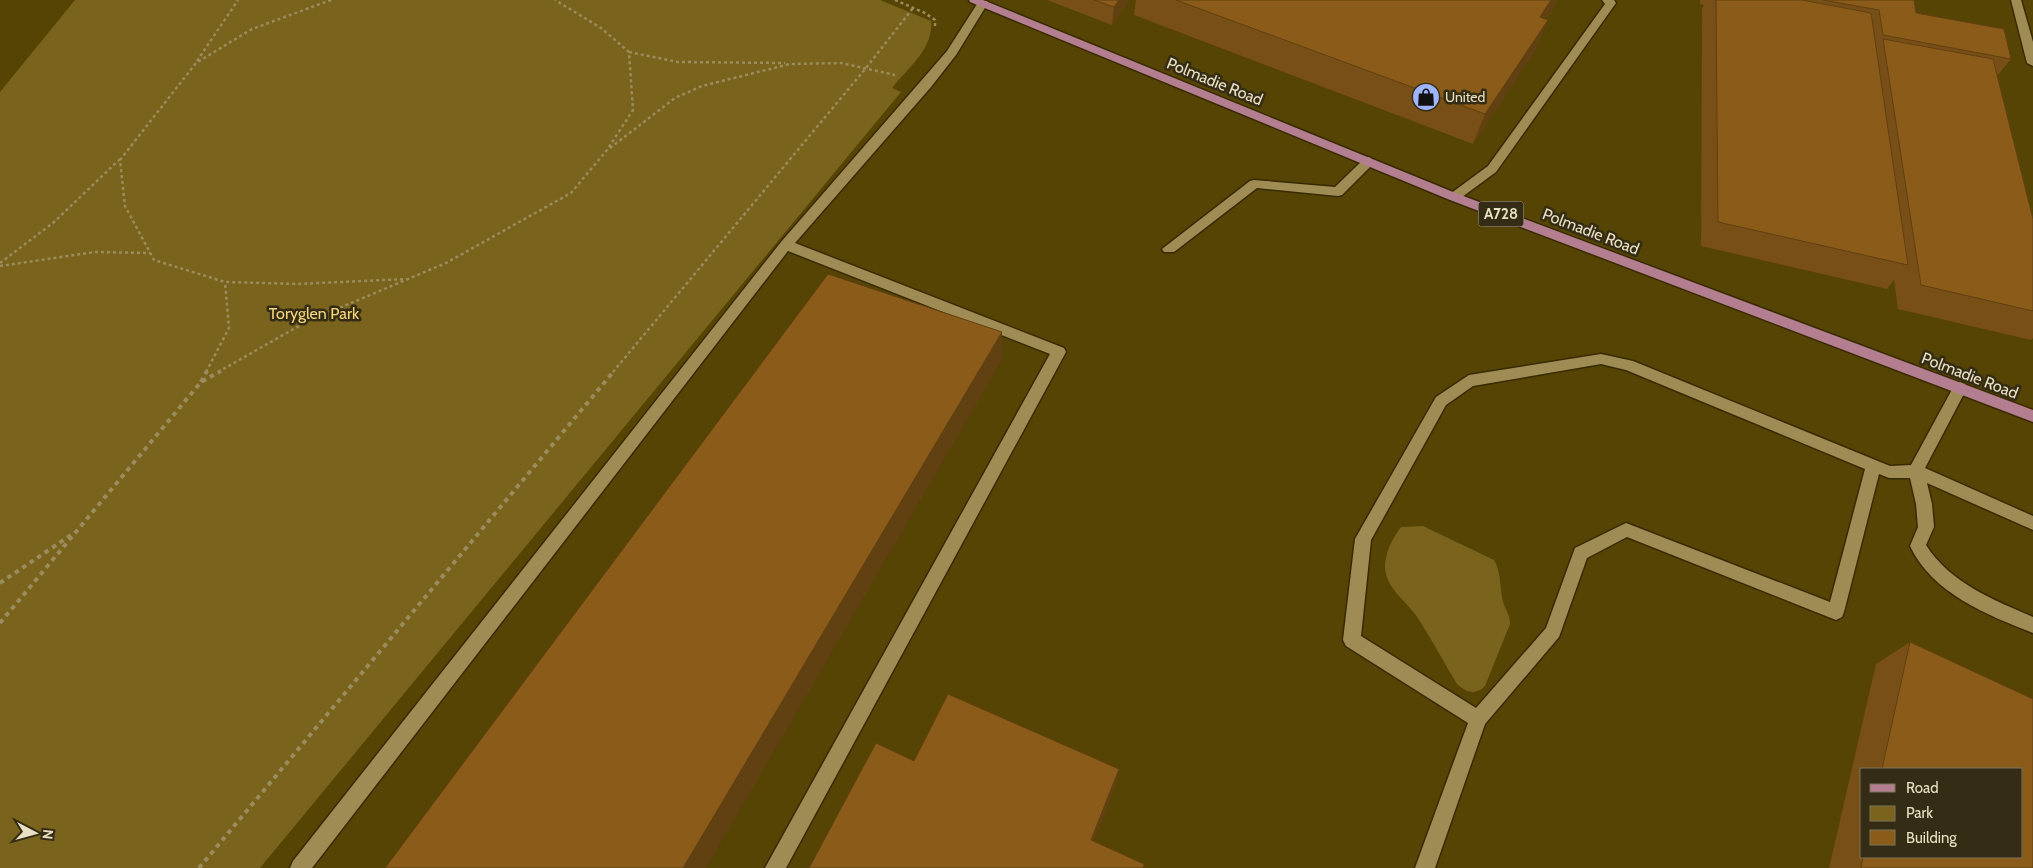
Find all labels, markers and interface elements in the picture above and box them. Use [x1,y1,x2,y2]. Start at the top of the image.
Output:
street label: Polmadie Road [1164,54,1266,109]
shop icon: United [1411,82,1441,112]
place label: United [1445,88,1485,106]
road number: A728 [1478,202,1524,226]
street label: Polmadie Road [1540,204,1642,259]
park label: Toryglen Park [269,304,360,323]
street label: Polmadie Road [1919,348,2021,403]
legend [1860,768,2023,858]
text: Road [1906,779,1939,797]
text: Park [1906,804,1933,822]
north arrow [10,808,60,858]
text: N [38,828,57,840]
text: Building [1906,829,1957,847]

